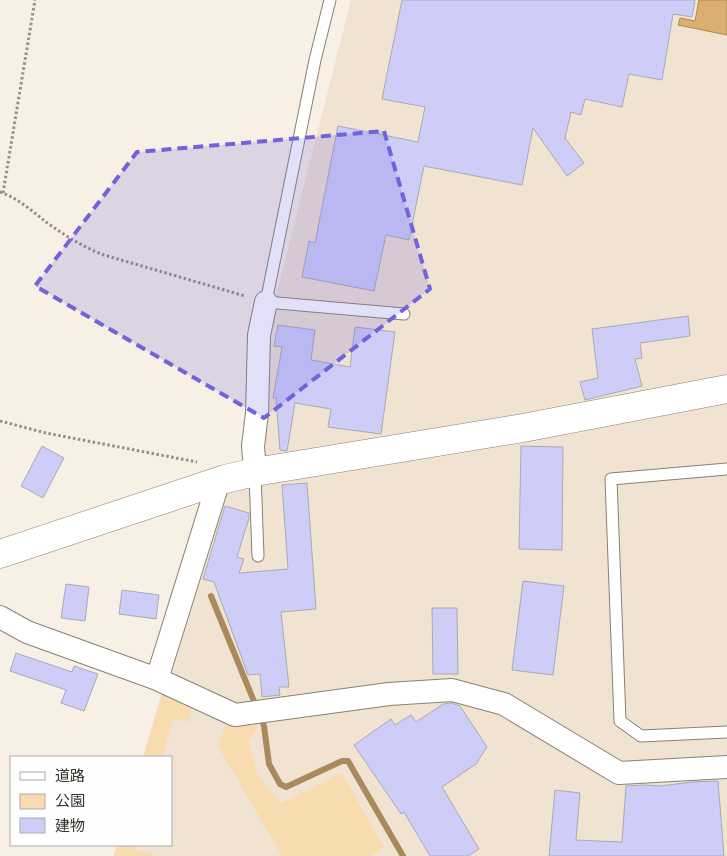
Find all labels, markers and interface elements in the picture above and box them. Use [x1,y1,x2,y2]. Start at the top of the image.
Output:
legend [10,756,172,846]
text: 道路 [55,764,85,787]
text: 公園 [55,789,85,812]
text: 建物 [55,814,85,837]

